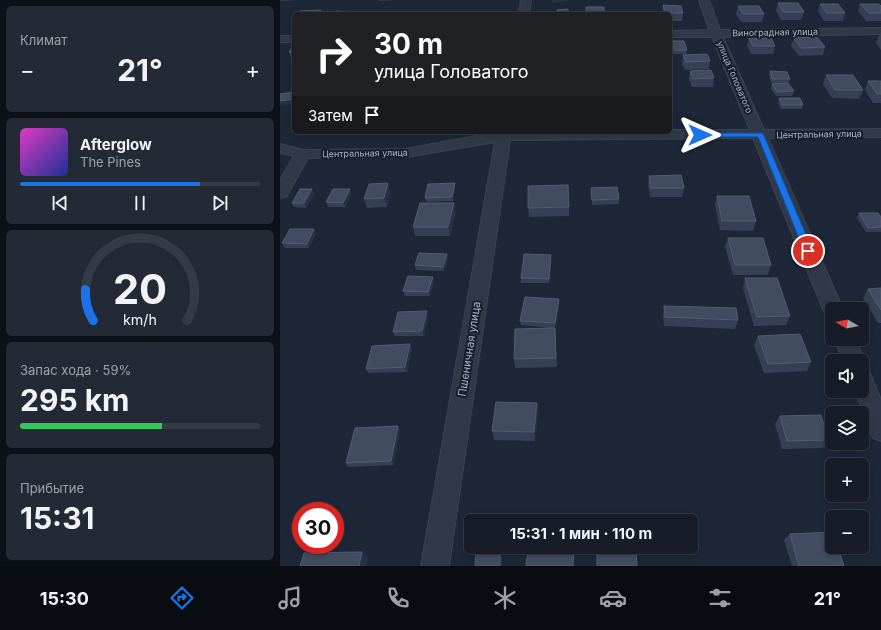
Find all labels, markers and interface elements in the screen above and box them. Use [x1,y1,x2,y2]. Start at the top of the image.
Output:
street label: Виноградная улица [732,26,818,38]
text: 30 m [374,27,443,61]
icon: right [308,28,360,80]
text: Климат [20,32,67,48]
street label: улица Головатого [715,39,755,115]
text: 21° [117,52,163,88]
text: − [20,57,35,83]
text: + [245,57,260,83]
text: улица Головатого [374,61,529,82]
icon: arrive [361,104,383,126]
text: Затем [308,106,353,125]
position arrow [679,114,721,156]
street label: Центральная улица [776,128,862,140]
text: Afterglow [80,135,152,154]
street label: Центральная улица [322,147,408,159]
text: The Pines [80,154,141,170]
icon: previous [49,192,71,214]
icon: pause [129,192,151,214]
icon: next [209,192,231,214]
pin [791,234,825,268]
icon: arrive [797,240,819,262]
text: 20 [113,264,167,314]
street label: Пшеничная улица [455,300,483,398]
north arrow [825,302,869,346]
map controls [825,302,869,554]
text: km/h [123,311,157,328]
button: sound [825,354,869,398]
text: Запас хода · 59% [20,362,131,378]
text: 295 km [20,382,129,418]
button: layers [825,406,869,450]
button: + [825,458,869,502]
text: Прибытие [20,480,84,496]
text: 15:31 [20,500,94,536]
speed limit sign: 30 [292,502,344,554]
button: − [825,510,869,554]
text: 15:31 · 1 мин · 110 m [510,524,652,543]
icon: directions [168,584,196,612]
icon: music [276,584,304,612]
icon: phone [384,584,412,612]
icon: climate [491,584,519,612]
icon: car [599,584,627,612]
icon: filters [706,584,734,612]
text: 15:30 [40,588,89,609]
text: 21° [814,588,841,609]

